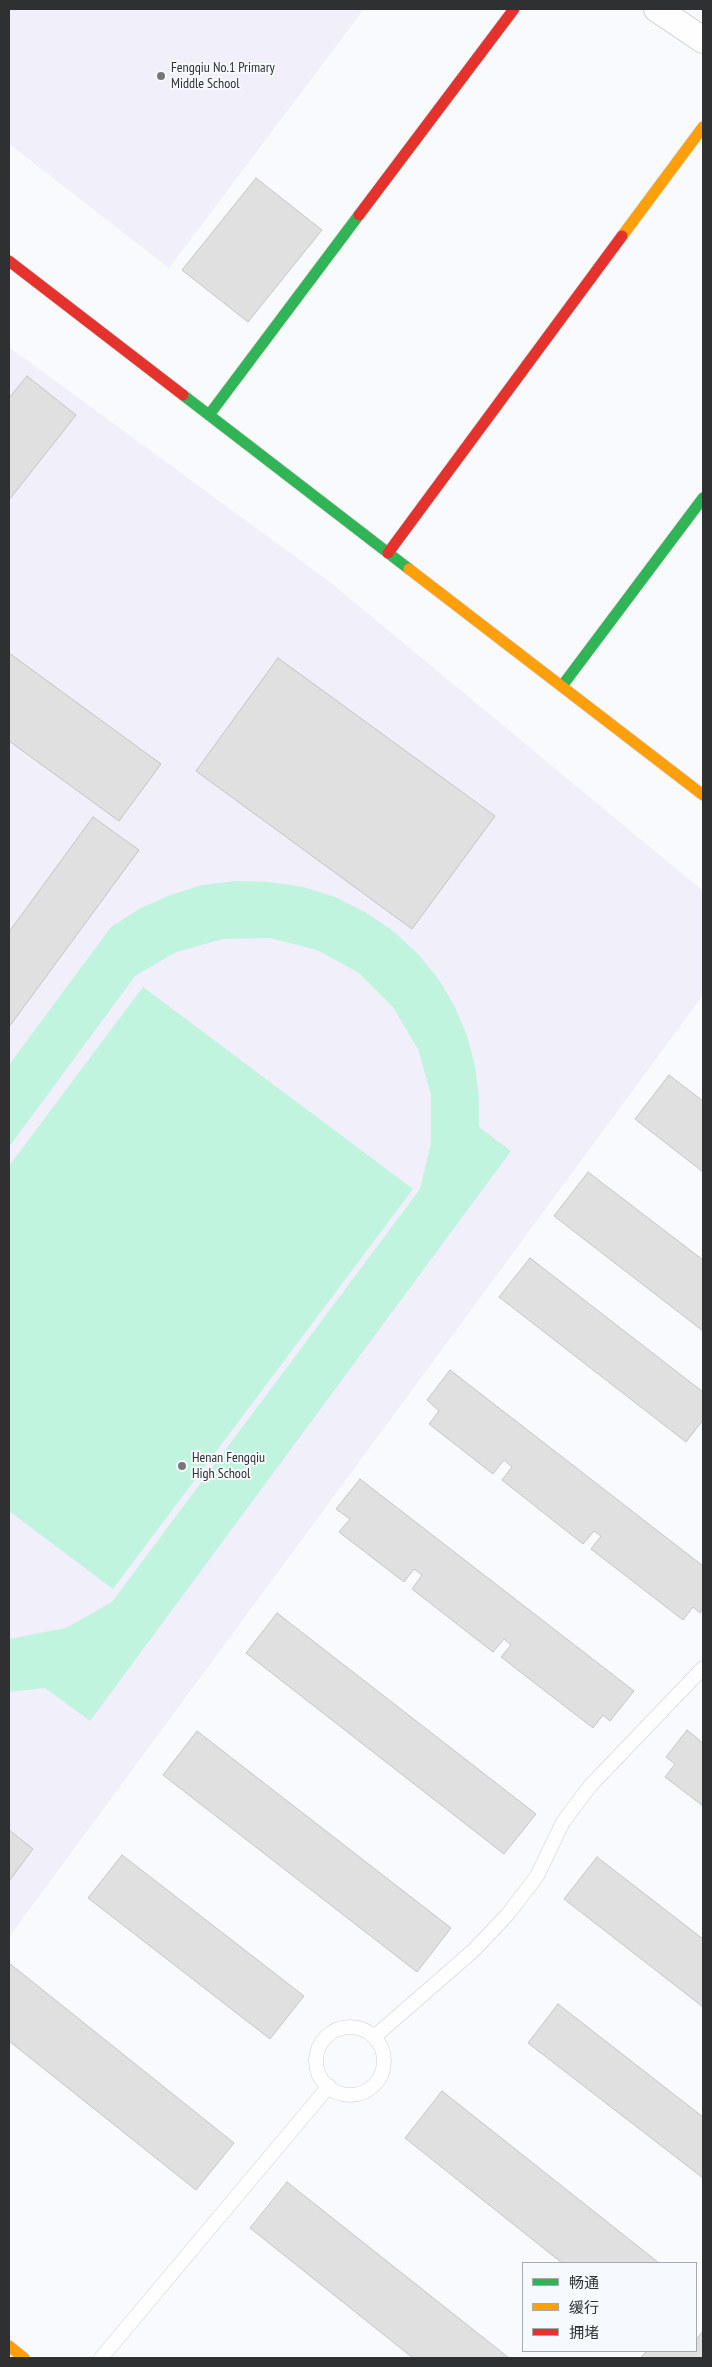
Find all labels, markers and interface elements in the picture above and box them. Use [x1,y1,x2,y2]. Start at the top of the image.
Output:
place label: Fengqiu No.1 Primary Middle School [171,60,275,92]
marker: Fengqiu No.1 Primary Middle School [155,70,167,82]
place label: Henan Fengqiu High School [192,1450,265,1482]
marker: Henan Fengqiu High School [176,1460,188,1472]
legend [522,2262,697,2352]
text: 畅通 [569,2273,599,2292]
text: 缓行 [569,2298,599,2317]
text: 拥堵 [569,2323,599,2342]

